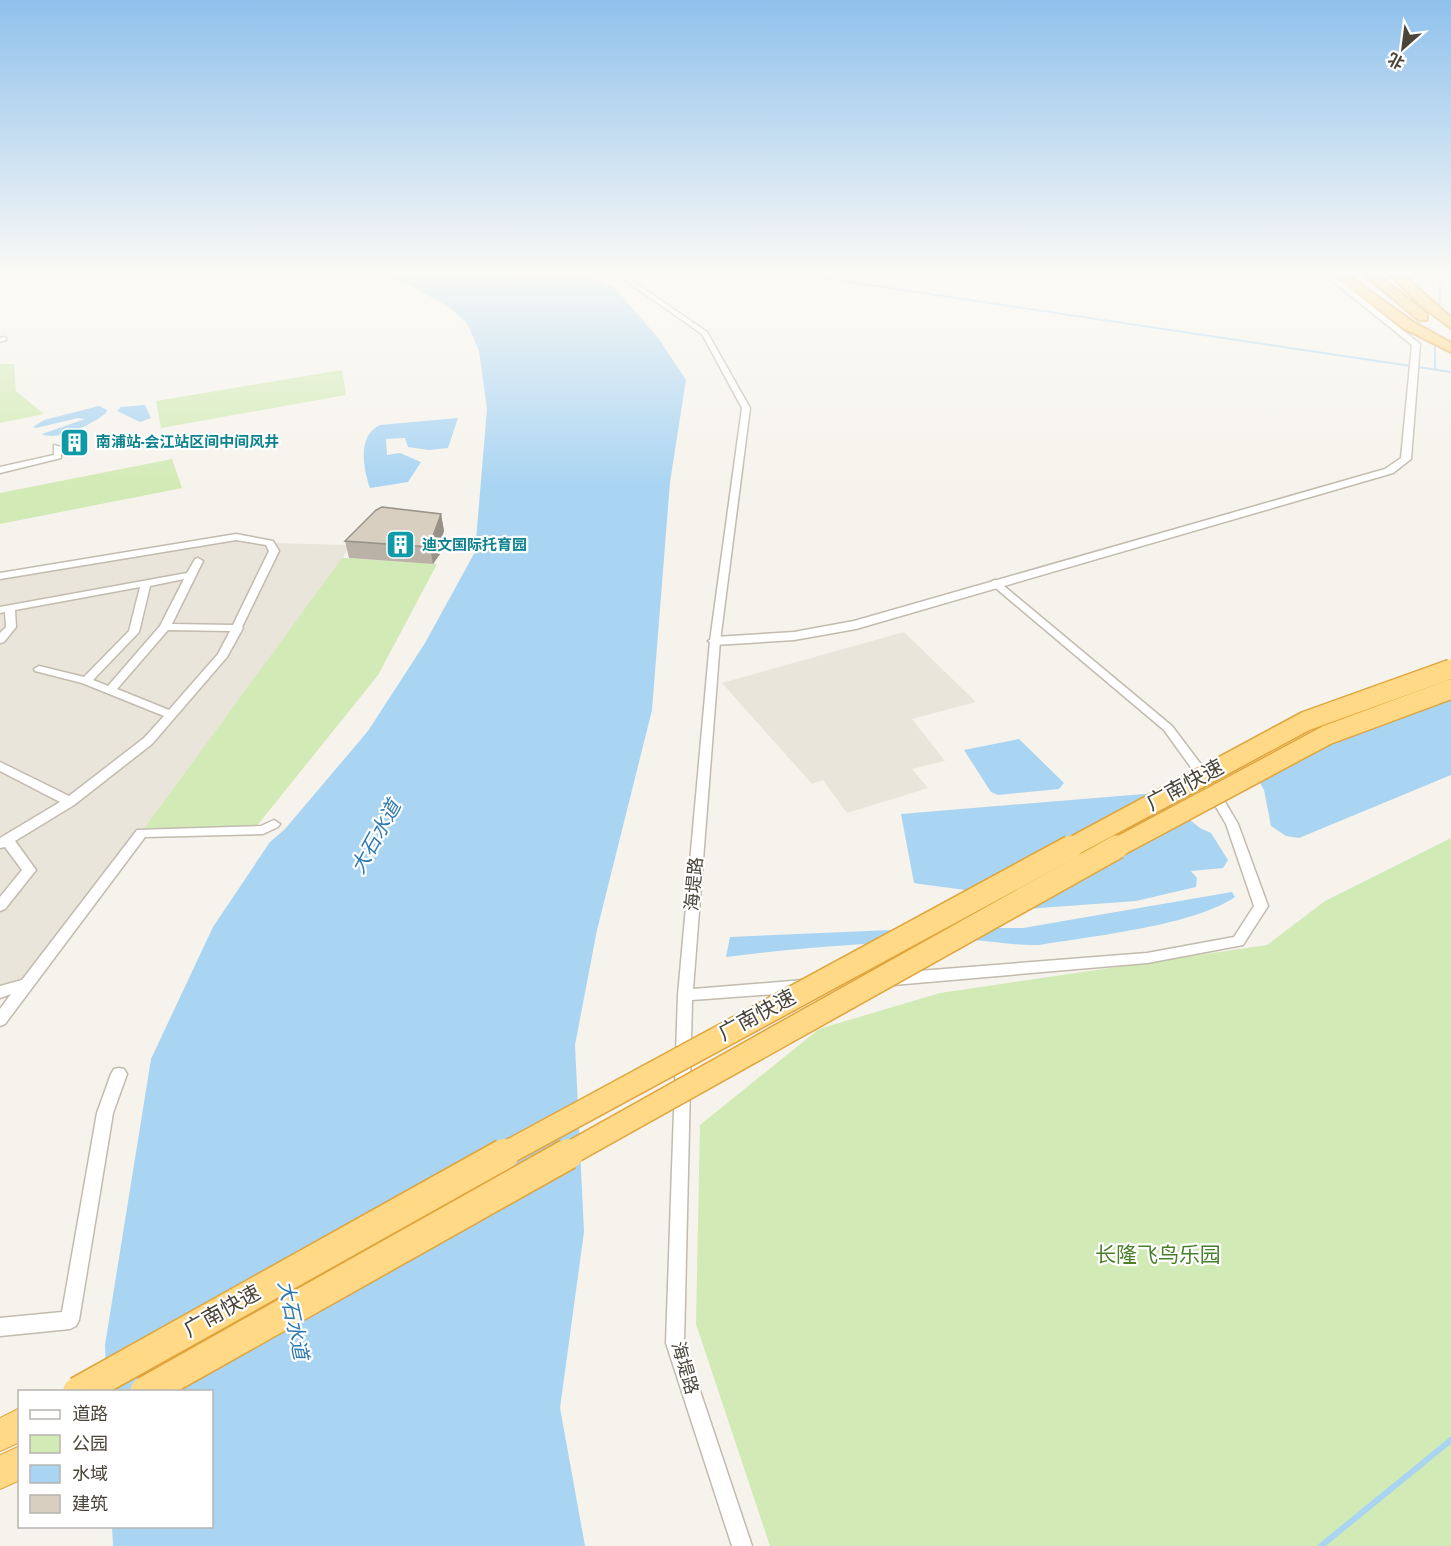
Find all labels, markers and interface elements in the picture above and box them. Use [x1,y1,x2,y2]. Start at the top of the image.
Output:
north arrow [1373,18,1433,78]
text: 北 [1384,47,1409,75]
building icon: 南浦站-会江站区间中间风井 [59,426,91,458]
place label: 南浦站-会江站区间中间风井 [96,431,279,453]
building icon: 迪文国际托育园 [385,529,417,561]
place label: 迪文国际托育园 [422,534,527,556]
street label: 广南快速 [1141,752,1229,818]
water label: 大石水道 [344,792,410,879]
street label: 海堤路 [679,856,709,912]
street label: 广南快速 [713,982,801,1048]
park label: 长隆飞鸟乐园 [1095,1240,1221,1270]
street label: 广南快速 [178,1278,266,1344]
water label: 大石水道 [271,1278,316,1365]
street label: 海堤路 [665,1338,705,1398]
legend [18,1390,213,1528]
text: 道路 [72,1401,108,1427]
text: 公园 [72,1431,108,1457]
text: 水域 [72,1461,108,1487]
text: 建筑 [72,1491,108,1517]

